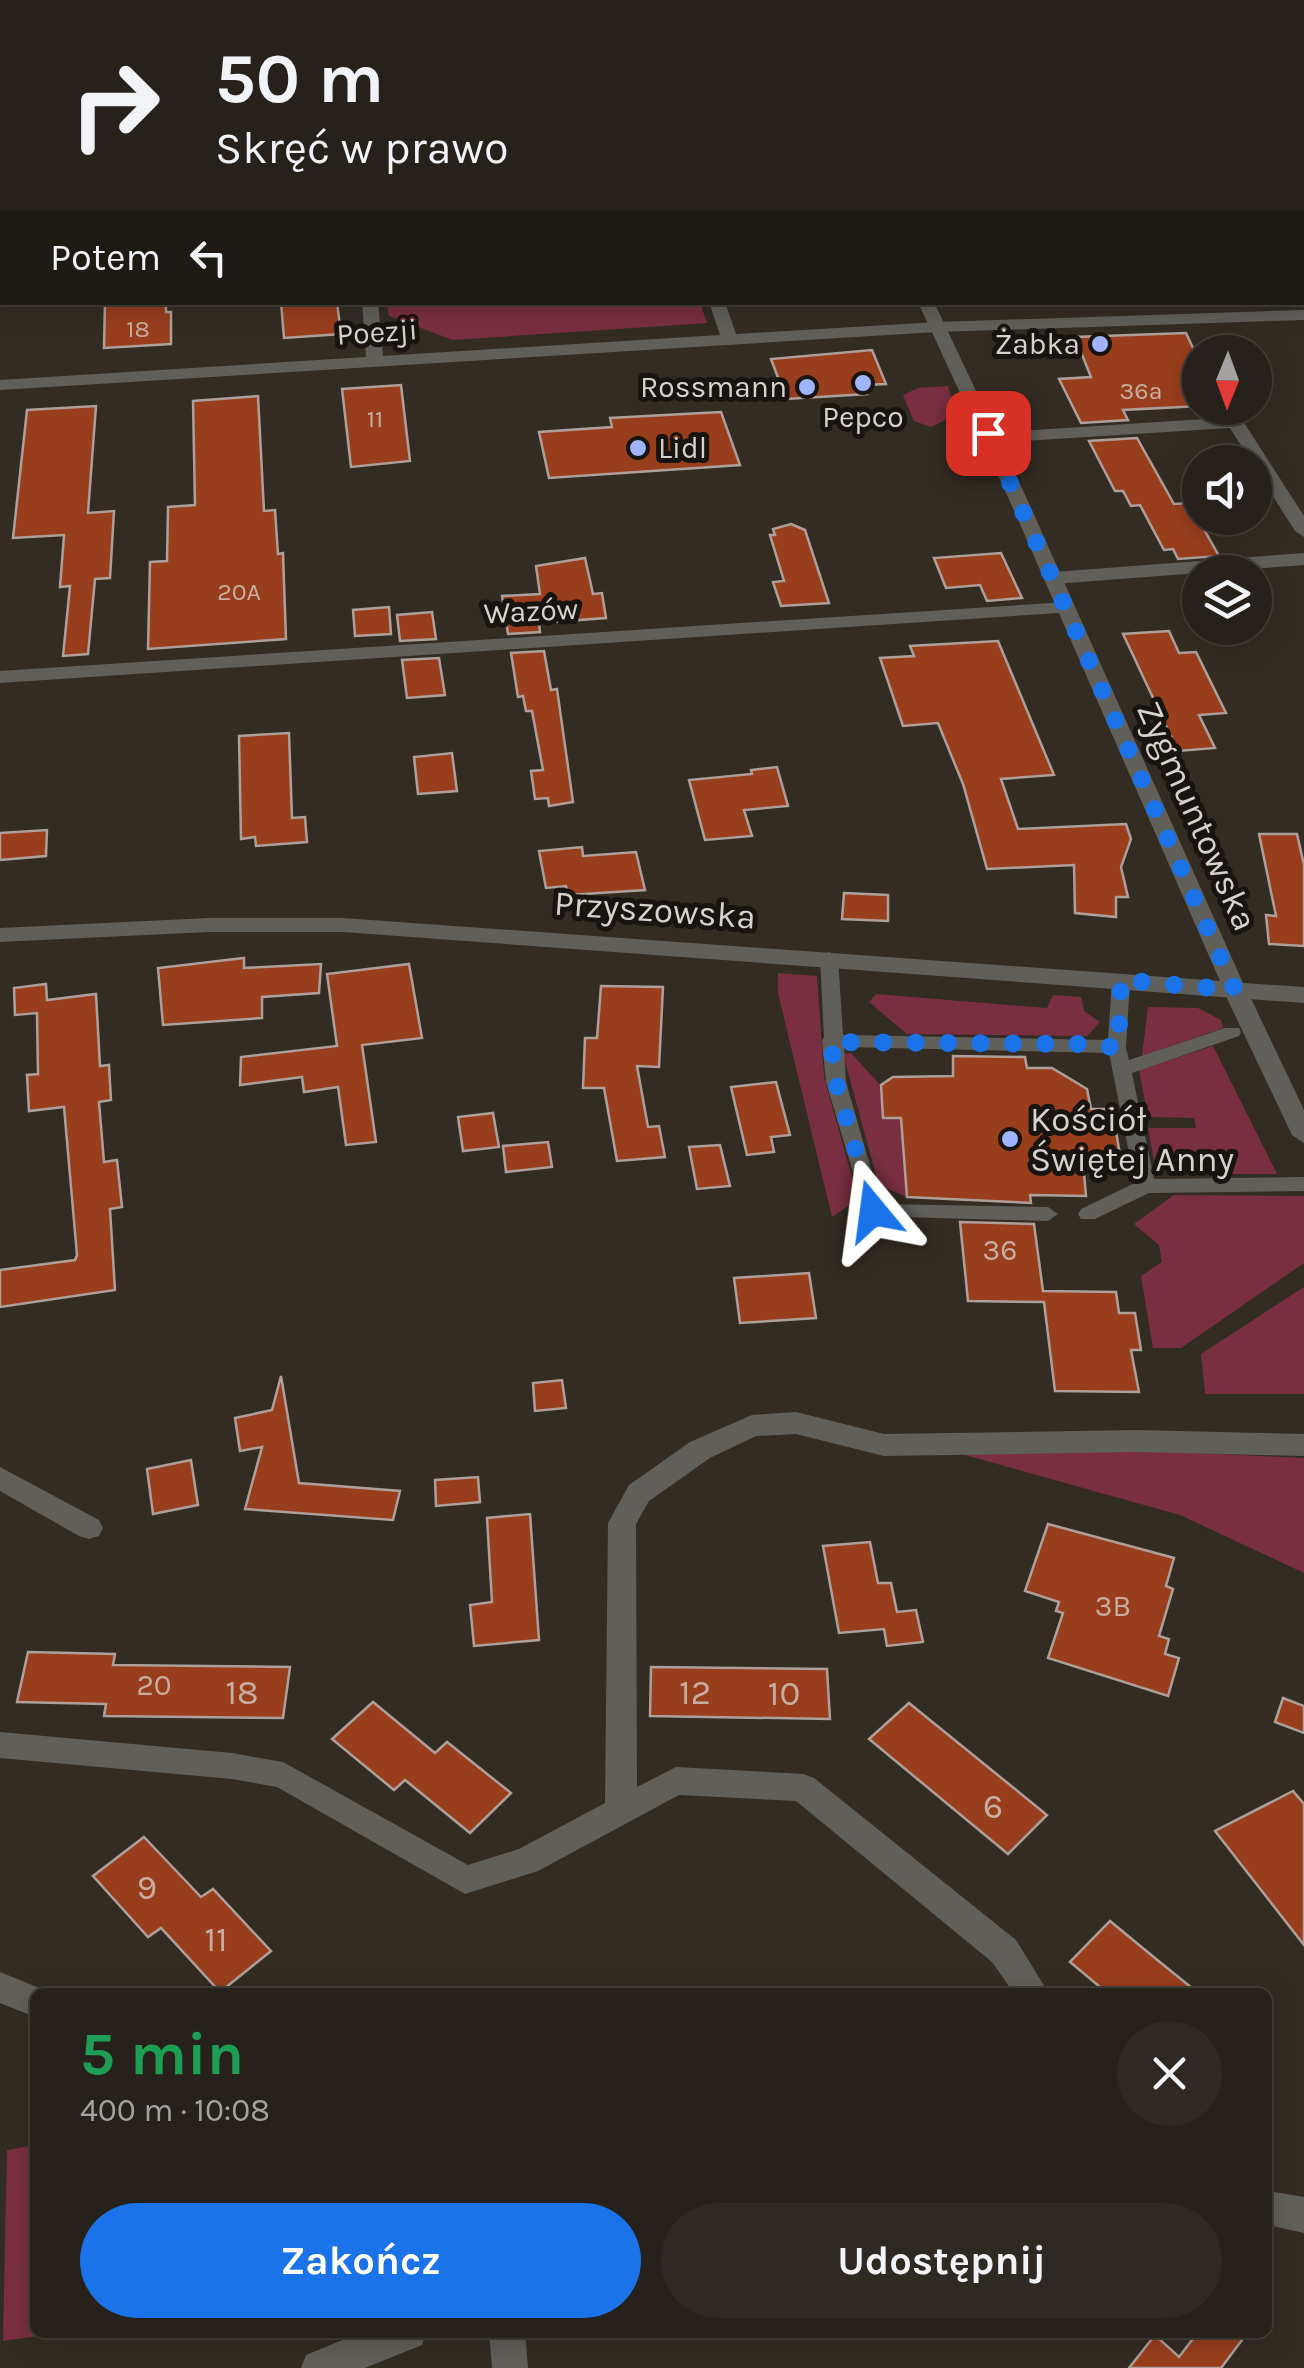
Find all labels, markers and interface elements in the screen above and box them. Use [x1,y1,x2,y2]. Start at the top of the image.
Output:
text: 50 m [215,38,384,120]
icon: right [50,40,180,170]
text: Skręć w prawo [215,122,509,174]
icon: left [181,230,236,285]
text: Potem [50,235,161,280]
street label: Poezji [335,311,419,353]
house number: 18 [126,314,150,343]
place label: Żabka [995,326,1080,362]
marker: Żabka [1089,333,1111,355]
north arrow [1182,335,1272,425]
map controls [1182,335,1272,645]
place label: Rossmann [640,369,787,405]
marker: Pepco [852,372,874,394]
marker: Rossmann [796,376,818,398]
house number: 36a [1120,376,1162,405]
pin [946,391,1031,476]
place label: Pepco [822,399,904,435]
house number: 11 [367,404,383,433]
icon: arrive [961,406,1016,461]
place label: Lidl [658,430,707,466]
marker: Lidl [627,437,649,459]
button: sound [1182,445,1272,535]
button: layers [1182,555,1272,645]
house number: 20A [217,577,261,606]
street label: Wazów [483,591,580,631]
street label: Zygmuntowska [1128,695,1266,937]
street label: Przyszowska [553,883,757,937]
place label: Kościół Świętej Anny [1030,1099,1234,1180]
marker: Kościół Świętej Anny [999,1128,1021,1150]
position arrow [821,1159,925,1263]
house number: 36 [983,1232,1017,1268]
house number: 3B [1095,1588,1131,1624]
house number: 20 [136,1667,172,1703]
house number: 18 [225,1672,259,1713]
house number: 12 [679,1672,711,1713]
house number: 10 [768,1673,800,1714]
house number: 6 [983,1786,1003,1827]
house number: 9 [137,1867,157,1908]
house number: 11 [204,1919,228,1960]
text: 5 min [80,2019,244,2089]
button: close [1117,2021,1222,2126]
text: 400 m · 10:08 [80,2092,270,2129]
button: Zakończ [80,2203,641,2318]
button: Udostępnij [661,2203,1222,2318]

